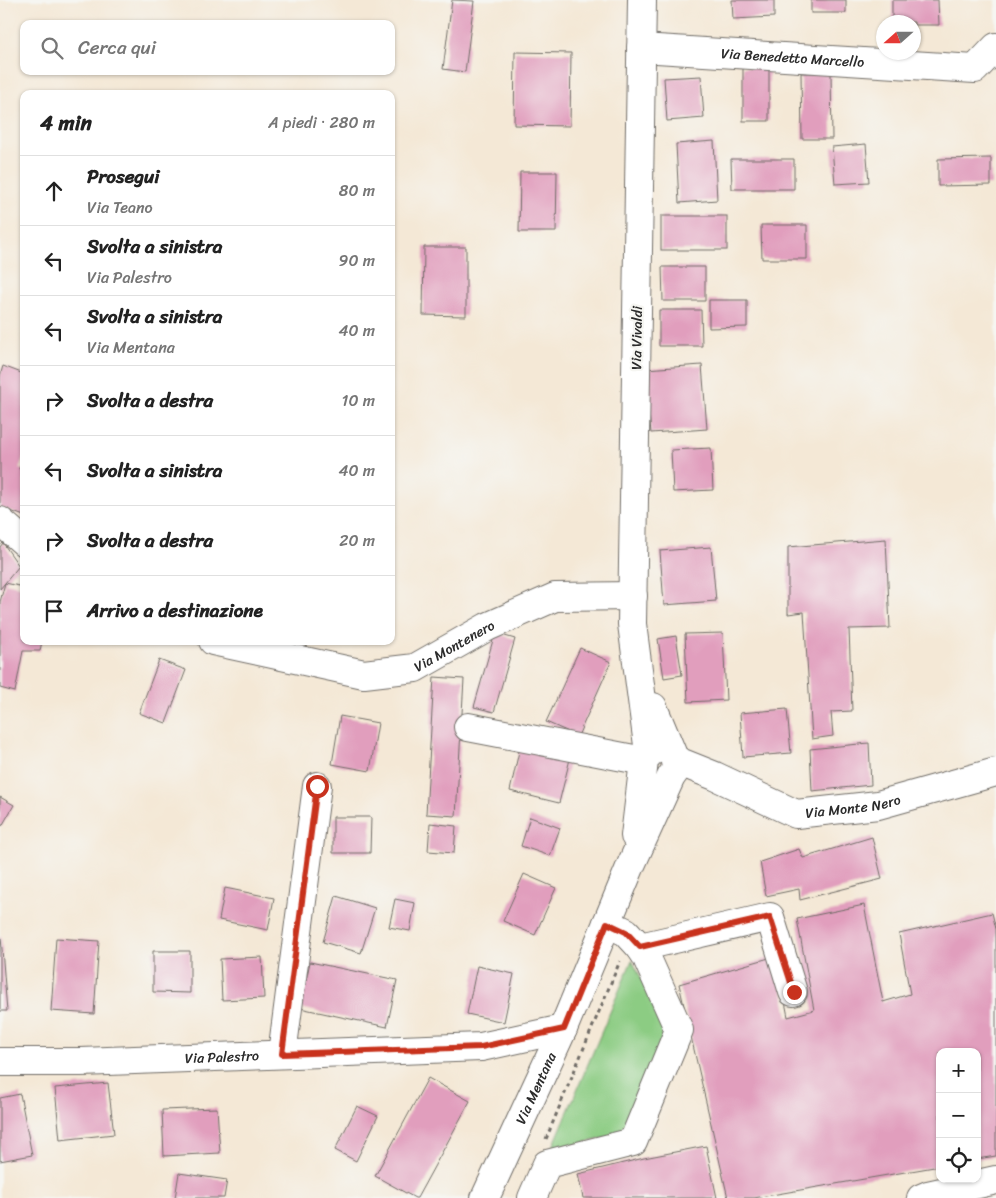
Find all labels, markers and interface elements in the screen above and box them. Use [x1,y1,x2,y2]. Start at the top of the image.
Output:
north arrow [876,15,921,60]
search box [20,20,395,75]
text: Cerca qui [78,31,156,64]
icon: search [38,34,66,62]
street label: Via Benedetto Marcello [720,41,865,75]
text: 4 min [40,104,92,142]
text: A piedi · 280 m [268,108,375,137]
text: Prosegui [87,160,160,193]
text: 80 m [339,176,375,205]
icon: ahead [40,177,68,205]
text: Via Teano [87,193,153,222]
text: Svolta a sinistra [87,230,222,263]
text: 90 m [339,246,375,275]
icon: left [40,247,68,275]
text: Via Palestro [87,263,172,292]
text: Svolta a sinistra [87,300,222,333]
street label: Via Vivaldi [624,305,650,370]
text: 40 m [338,316,375,345]
icon: left [40,317,68,345]
text: Via Mentana [87,333,175,362]
text: Svolta a destra [87,384,213,417]
text: 10 m [342,386,375,415]
icon: right [40,387,68,415]
text: Svolta a sinistra [87,454,222,487]
text: 40 m [338,456,375,485]
icon: left [40,457,68,485]
text: Svolta a destra [87,524,213,557]
text: 20 m [339,526,375,555]
icon: right [40,527,68,555]
text: Arrivo a destinazione [87,594,263,627]
icon: arrive [40,597,68,625]
street label: Via Montenero [409,613,499,679]
route start [306,775,329,798]
street label: Via Monte Nero [804,787,904,825]
route end [783,981,806,1004]
street label: Via Palestro [184,1043,259,1071]
street label: Via Mentana [508,1047,564,1128]
map controls [936,1048,981,1183]
button: + [936,1048,981,1093]
button: − [936,1093,981,1138]
button: locate [936,1138,981,1183]

